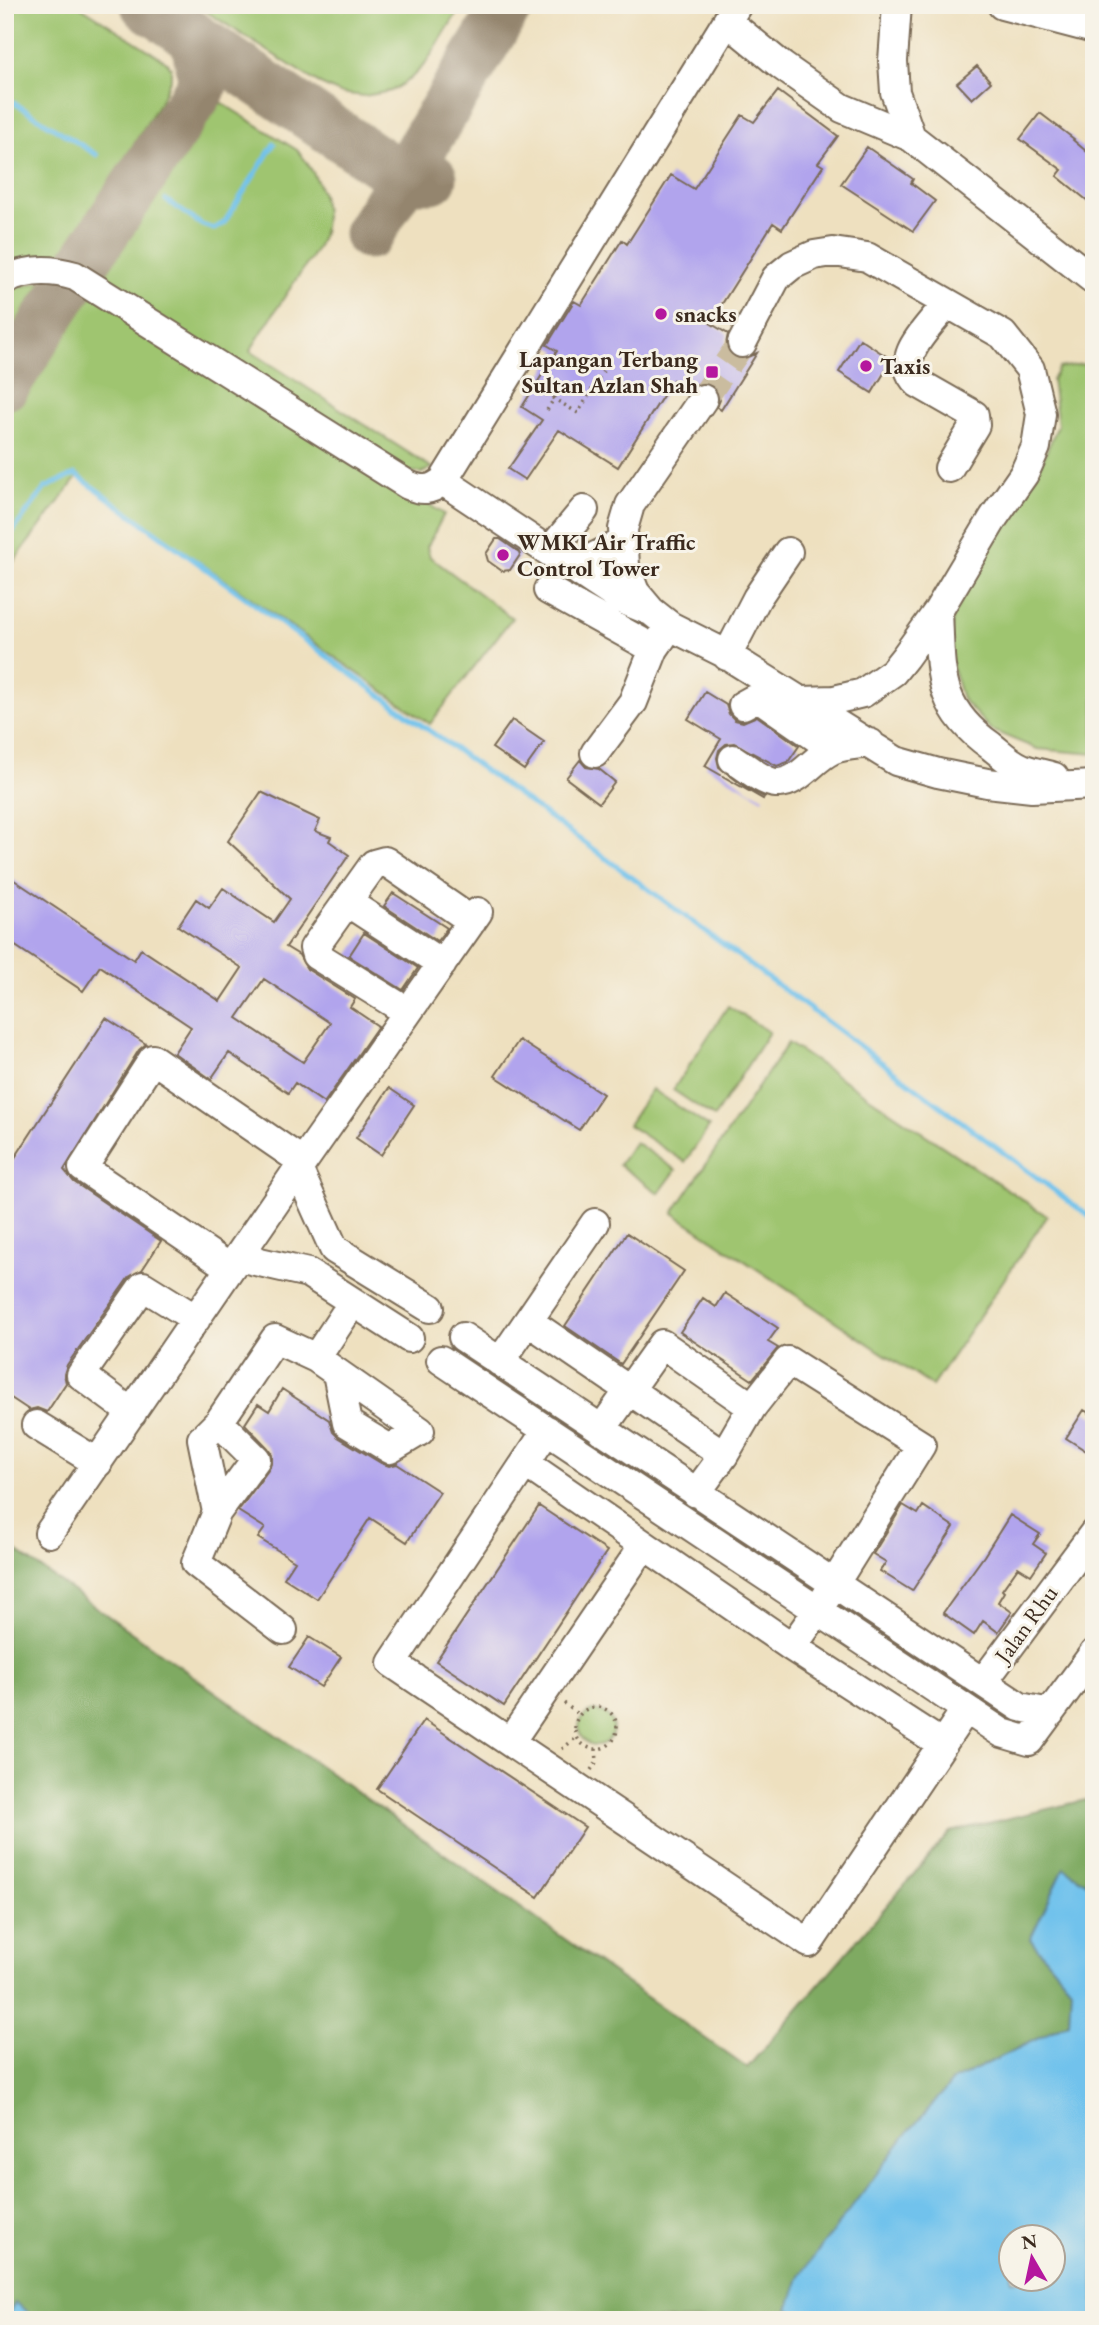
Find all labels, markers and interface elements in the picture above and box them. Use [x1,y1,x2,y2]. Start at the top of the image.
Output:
place label: snacks [675,299,736,329]
marker: snacks [653,306,669,322]
place label: Lapangan Terbang Sultan Azlan Shah [519,344,698,400]
place label: Taxis [880,351,930,381]
marker: Taxis [858,358,874,374]
marker: Lapangan Terbang Sultan Azlan Shah [704,364,720,380]
place label: WMKI Air Traffic Control Tower [517,527,696,583]
marker: WMKI Air Traffic Control Tower [495,547,511,563]
street label: Jalan Rhu [987,1579,1064,1670]
north arrow [998,2224,1068,2294]
text: N [1020,2228,1040,2255]

